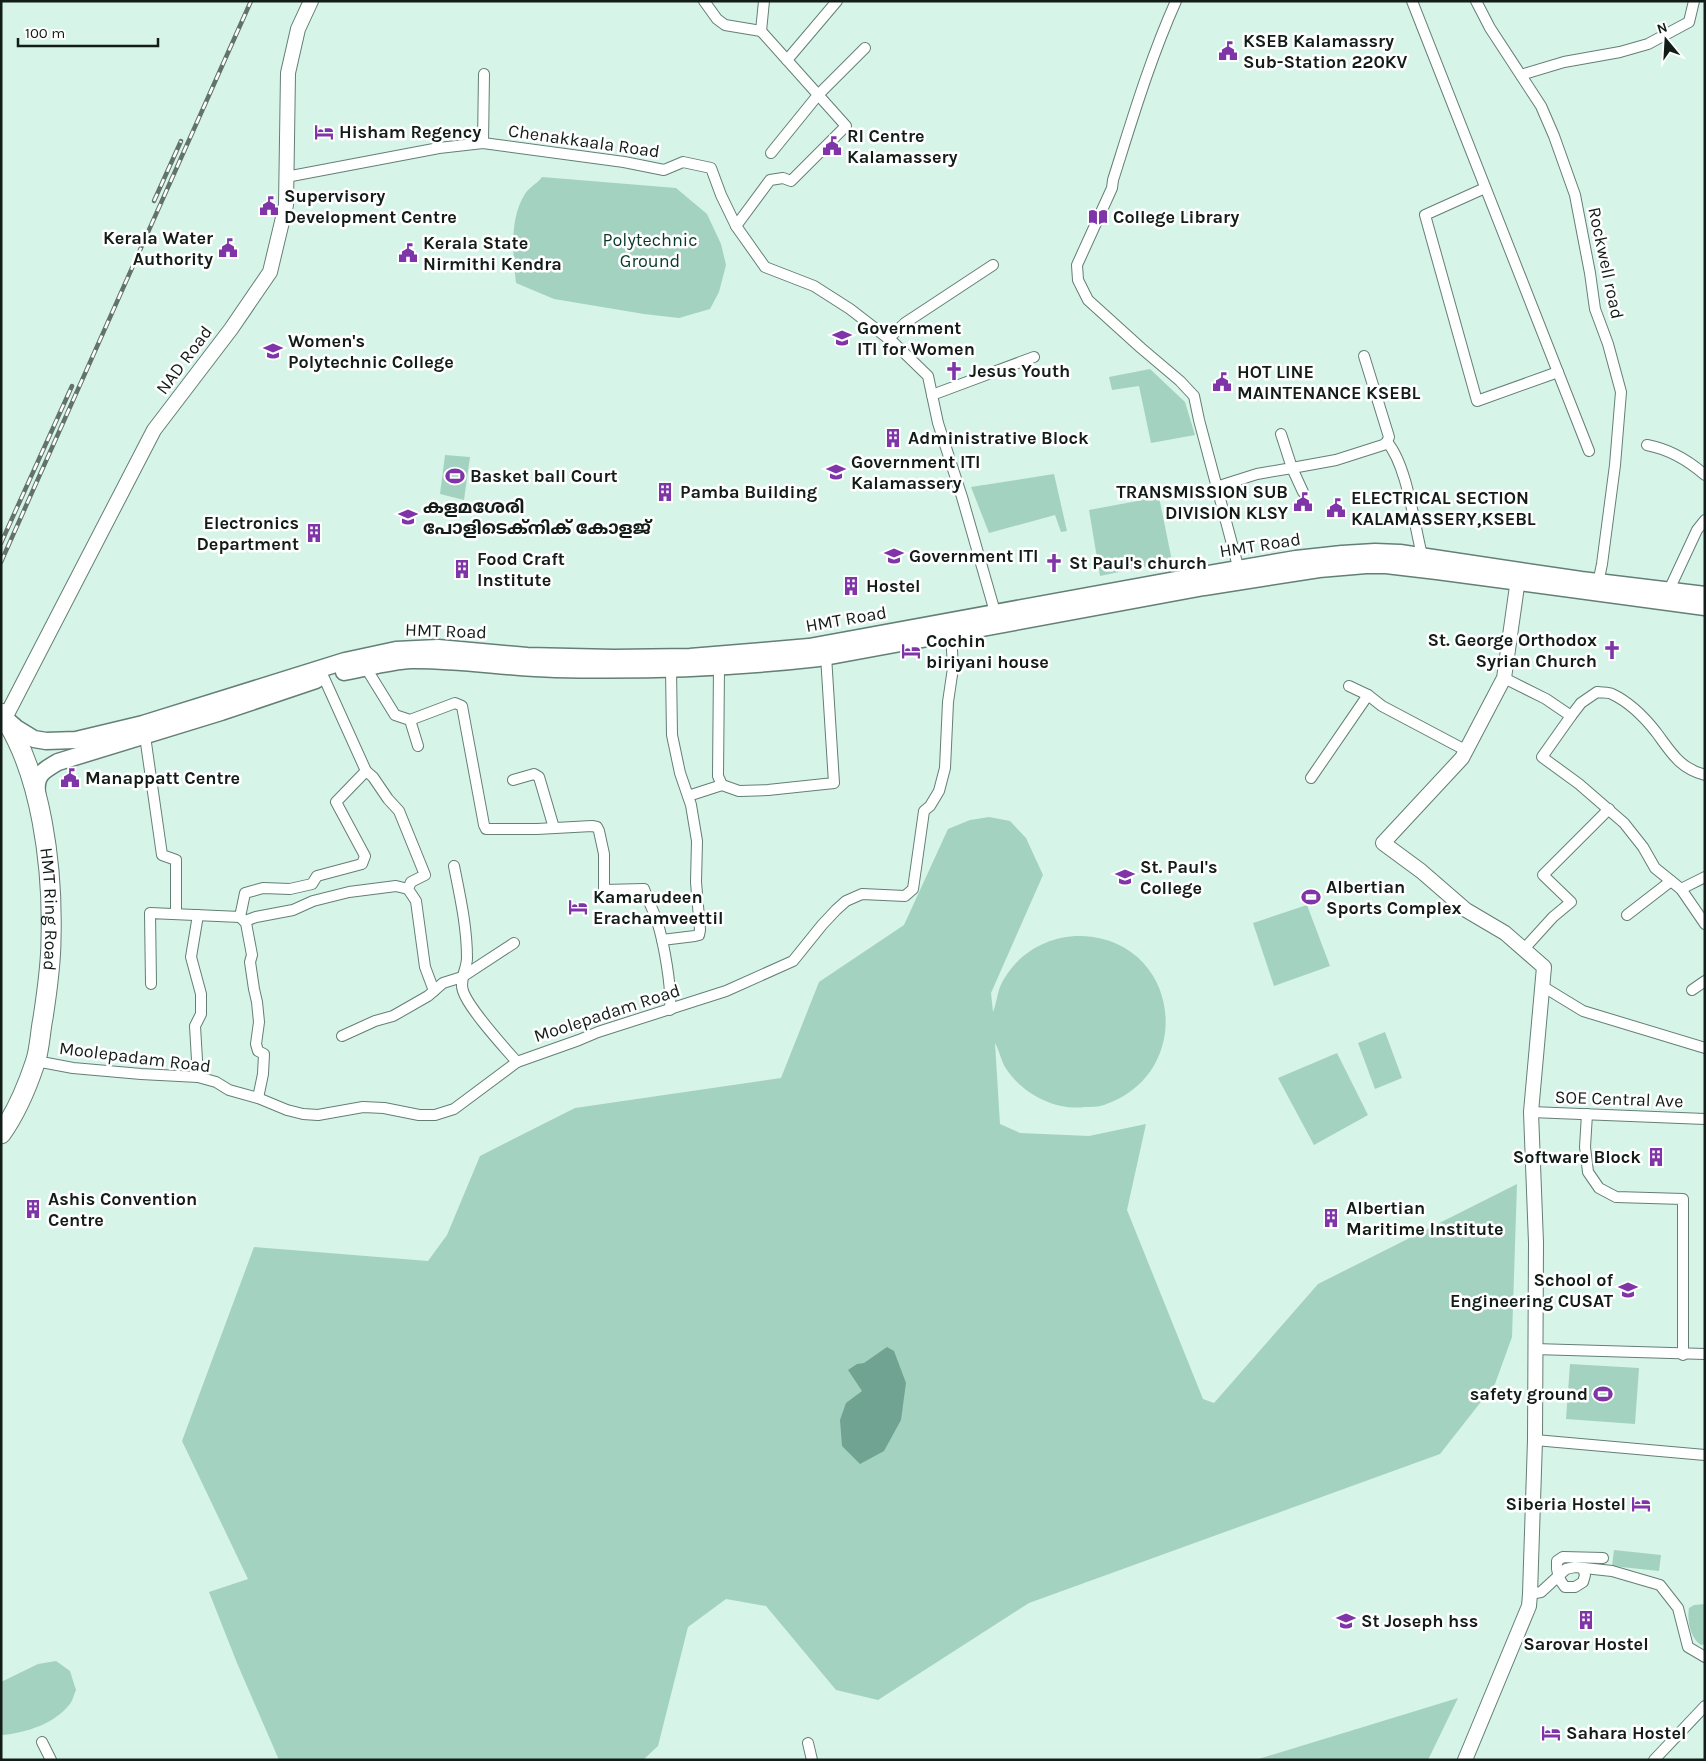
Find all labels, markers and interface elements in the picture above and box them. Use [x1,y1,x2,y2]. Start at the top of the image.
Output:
scale bar [18,15,158,47]
north arrow [1641,15,1691,65]
text: N [1655,18,1670,38]
text: 100 m [25,24,65,42]
place label: KSEB Kalamassry Sub-Station 220KV [1243,30,1408,73]
public building icon: KSEB Kalamassry Sub-Station 220KV [1217,40,1239,62]
street label: Chenakkaala Road [507,119,661,163]
hotel icon: Hisham Regency [313,121,335,143]
place label: Hisham Regency [339,121,481,143]
place label: RI Centre Kalamassery [847,125,958,168]
public building icon: RI Centre Kalamassery [821,135,843,157]
place label: Supervisory Development Centre [284,185,457,228]
public building icon: Supervisory Development Centre [258,195,280,217]
street label: Rockwell road [1583,205,1629,321]
library icon: College Library [1087,206,1109,228]
place label: College Library [1113,206,1239,228]
place label: Kerala Water Authority [103,227,213,270]
park label: Polytechnic Ground [603,229,697,272]
place label: Kerala State Nirmithi Kendra [423,232,562,275]
public building icon: Kerala Water Authority [217,237,239,259]
public building icon: Kerala State Nirmithi Kendra [397,242,419,264]
place label: Government ITI for Women [857,317,975,360]
street label: NAD Road [151,321,217,399]
school or university icon: Government ITI for Women [831,327,853,349]
place label: Women's Polytechnic College [288,330,454,373]
school or university icon: Women's Polytechnic College [262,340,284,362]
church icon: Jesus Youth [943,360,965,382]
place label: Jesus Youth [969,360,1070,382]
place label: HOT LINE MAINTENANCE KSEBL [1237,361,1421,404]
public building icon: HOT LINE MAINTENANCE KSEBL [1211,371,1233,393]
building icon: Administrative Block [882,427,904,449]
place label: Administrative Block [908,427,1089,449]
place label: Government ITI Kalamassery [851,451,981,494]
school or university icon: Government ITI Kalamassery [825,461,847,483]
sports icon: Basket ball Court [444,465,466,487]
place label: Basket ball Court [470,465,618,487]
building icon: Pamba Building [654,481,676,503]
place label: Pamba Building [680,481,818,503]
place label: TRANSMISSION SUB DIVISION KLSY [1116,481,1288,524]
place label: ELECTRICAL SECTION KALAMASSERY,KSEBL [1351,487,1536,530]
public building icon: TRANSMISSION SUB DIVISION KLSY [1292,491,1314,513]
place label: കളമശേരി പോളിടെക്നിക് കോളജ് [423,496,653,539]
public building icon: ELECTRICAL SECTION KALAMASSERY,KSEBL [1325,497,1347,519]
school or university icon: കളമശേരി പോളിടെക്നിക് കോളജ് [397,506,419,528]
place label: Electronics Department [196,512,299,555]
building icon: Electronics Department [303,522,325,544]
street label: HMT Road [1218,528,1302,562]
school or university icon: Government ITI [883,545,905,567]
place label: Government ITI [909,545,1039,567]
place label: Food Craft Institute [477,548,565,591]
church icon: St Paul's church [1043,552,1065,574]
place label: St Paul's church [1069,552,1207,574]
building icon: Food Craft Institute [451,558,473,580]
building icon: Hostel [840,575,862,597]
place label: Hostel [866,575,921,597]
street label: HMT Road [804,601,888,637]
street label: HMT Road [405,619,487,643]
place label: St. George Orthodox Syrian Church [1428,629,1597,672]
place label: Cochin biriyani house [926,630,1049,673]
church icon: St. George Orthodox Syrian Church [1601,639,1623,661]
hotel icon: Cochin biriyani house [900,640,922,662]
public building icon: Manappatt Centre [59,767,81,789]
place label: Manappatt Centre [85,767,240,789]
street label: HMT Ring Road [35,846,62,972]
place label: St. Paul's College [1140,856,1217,899]
school or university icon: St. Paul's College [1114,866,1136,888]
place label: Albertian Sports Complex [1326,876,1462,919]
place label: Kamarudeen Erachamveettil [593,886,724,929]
sports icon: Albertian Sports Complex [1300,886,1322,908]
hotel icon: Kamarudeen Erachamveettil [567,896,589,918]
street label: Moolepadam Road [531,979,683,1047]
street label: Moolepadam Road [58,1037,212,1077]
street label: SOE Central Ave [1554,1086,1684,1112]
place label: Software Block [1513,1146,1641,1168]
building icon: Software Block [1645,1146,1667,1168]
place label: Ashis Convention Centre [48,1188,197,1231]
place label: Albertian Maritime Institute [1346,1197,1504,1240]
building icon: Ashis Convention Centre [22,1198,44,1220]
building icon: Albertian Maritime Institute [1320,1207,1342,1229]
place label: School of Engineering CUSAT [1450,1269,1613,1312]
school or university icon: School of Engineering CUSAT [1617,1279,1639,1301]
place label: safety ground [1470,1383,1588,1405]
sports icon: safety ground [1592,1383,1614,1405]
place label: Siberia Hostel [1505,1493,1626,1515]
hotel icon: Siberia Hostel [1630,1493,1652,1515]
building icon: Sarovar Hostel [1575,1609,1597,1631]
school or university icon: St Joseph hss [1335,1610,1357,1632]
place label: St Joseph hss [1361,1610,1478,1632]
place label: Sarovar Hostel [1523,1633,1649,1655]
hotel icon: Sahara Hostel [1540,1722,1562,1744]
place label: Sahara Hostel [1566,1722,1686,1744]

